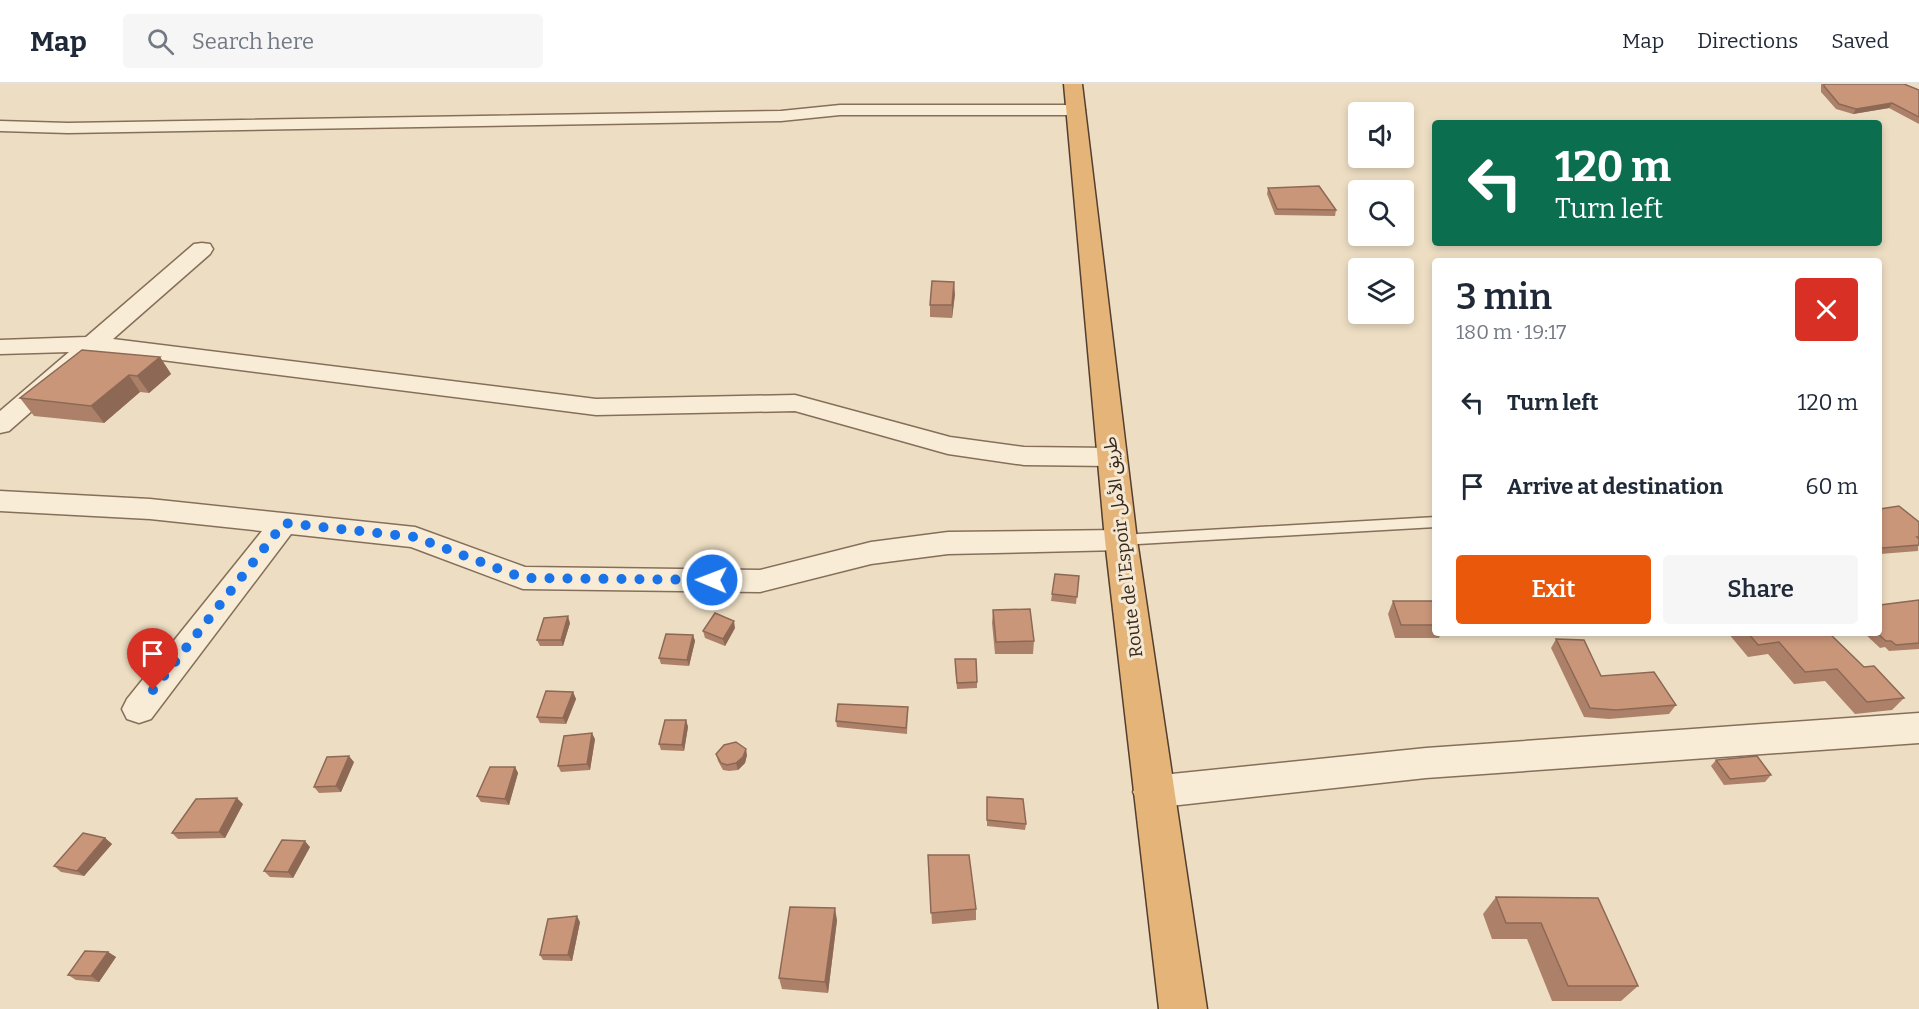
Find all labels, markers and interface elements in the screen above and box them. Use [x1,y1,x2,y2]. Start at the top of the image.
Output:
search box [123,14,543,68]
text: Map [30,25,87,58]
icon: search [144,25,177,58]
text: Search here [192,28,314,55]
text: Map [1622,28,1664,54]
text: Directions [1697,28,1798,54]
text: Saved [1831,28,1889,54]
map controls [1348,102,1414,324]
button: sound [1348,102,1414,168]
text: 120 m [1555,142,1671,192]
icon: left [1456,144,1534,222]
button: search [1348,180,1414,246]
text: Turn left [1555,193,1663,225]
button: layers [1348,258,1414,324]
text: 3 min [1456,275,1552,319]
button: close [1795,278,1858,341]
text: 180 m · 19:17 [1456,320,1566,344]
icon: left [1456,386,1489,419]
text: Turn left [1507,389,1599,416]
text: 120 m [1798,389,1858,416]
street label: Route de l’Espoir طريق الأمل [1099,435,1147,659]
icon: arrive [1456,470,1489,503]
text: Arrive at destination [1507,473,1723,500]
text: 60 m [1806,473,1858,500]
position arrow [680,548,744,612]
button: Exit [1456,555,1651,624]
button: Share [1663,555,1858,624]
pin [127,628,178,690]
icon: arrive [136,637,169,670]

